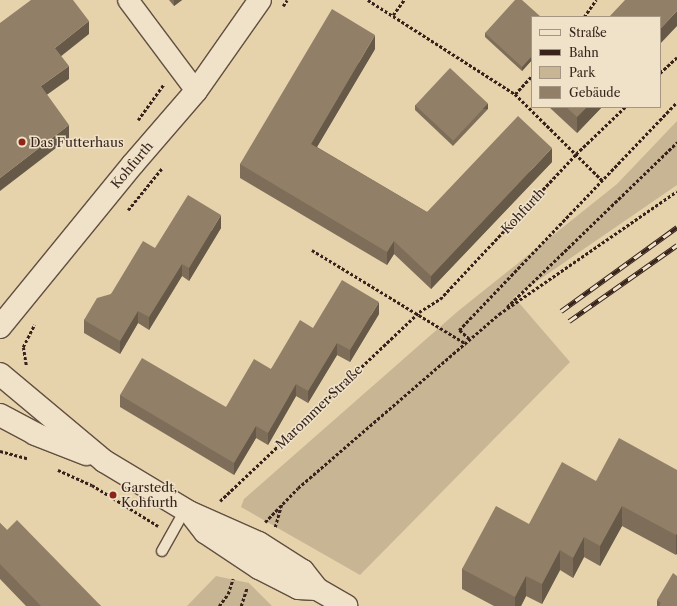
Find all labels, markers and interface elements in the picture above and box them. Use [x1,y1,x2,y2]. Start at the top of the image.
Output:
legend [531,16,661,108]
text: Straße [569,25,607,40]
text: Bahn [569,45,599,60]
text: Park [569,65,595,80]
text: Gebäude [569,85,620,100]
place label: Das Futterhaus [30,134,124,150]
marker: Das Futterhaus [17,137,27,147]
street label: Kohfurth [108,138,156,192]
street label: Kohfurth [498,185,548,237]
street label: Marommer Straße [272,362,366,452]
place label: Garstedt, Kohfurth [121,480,178,511]
marker: Garstedt, Kohfurth [108,490,118,500]

